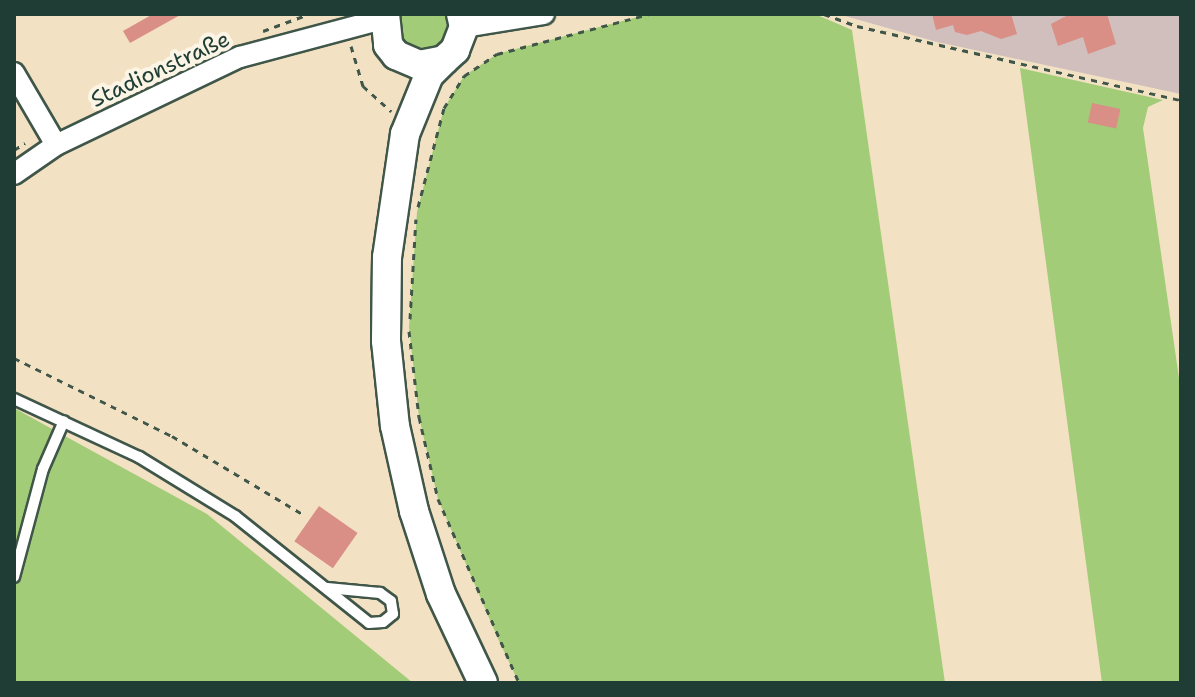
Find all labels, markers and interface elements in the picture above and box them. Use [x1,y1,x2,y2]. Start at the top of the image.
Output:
street label: Stadionstraße [86,25,234,113]

